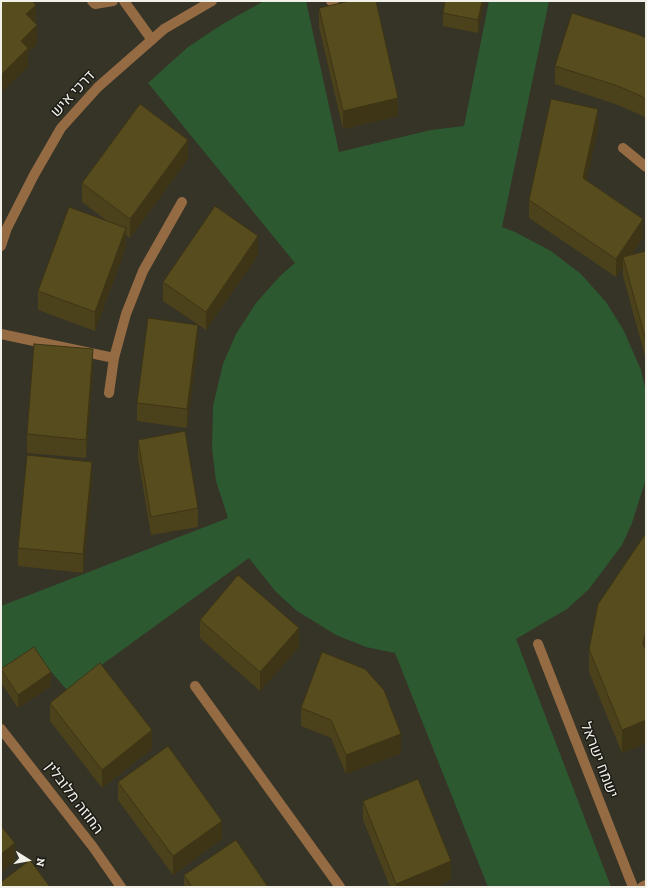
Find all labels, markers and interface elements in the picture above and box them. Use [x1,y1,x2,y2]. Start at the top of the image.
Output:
street label: דרכי איש [47,67,99,121]
street label: ישמח ישראל [576,720,622,800]
street label: החוזה מלובלין [41,758,107,838]
north arrow [8,840,48,880]
text: N [33,857,47,868]

